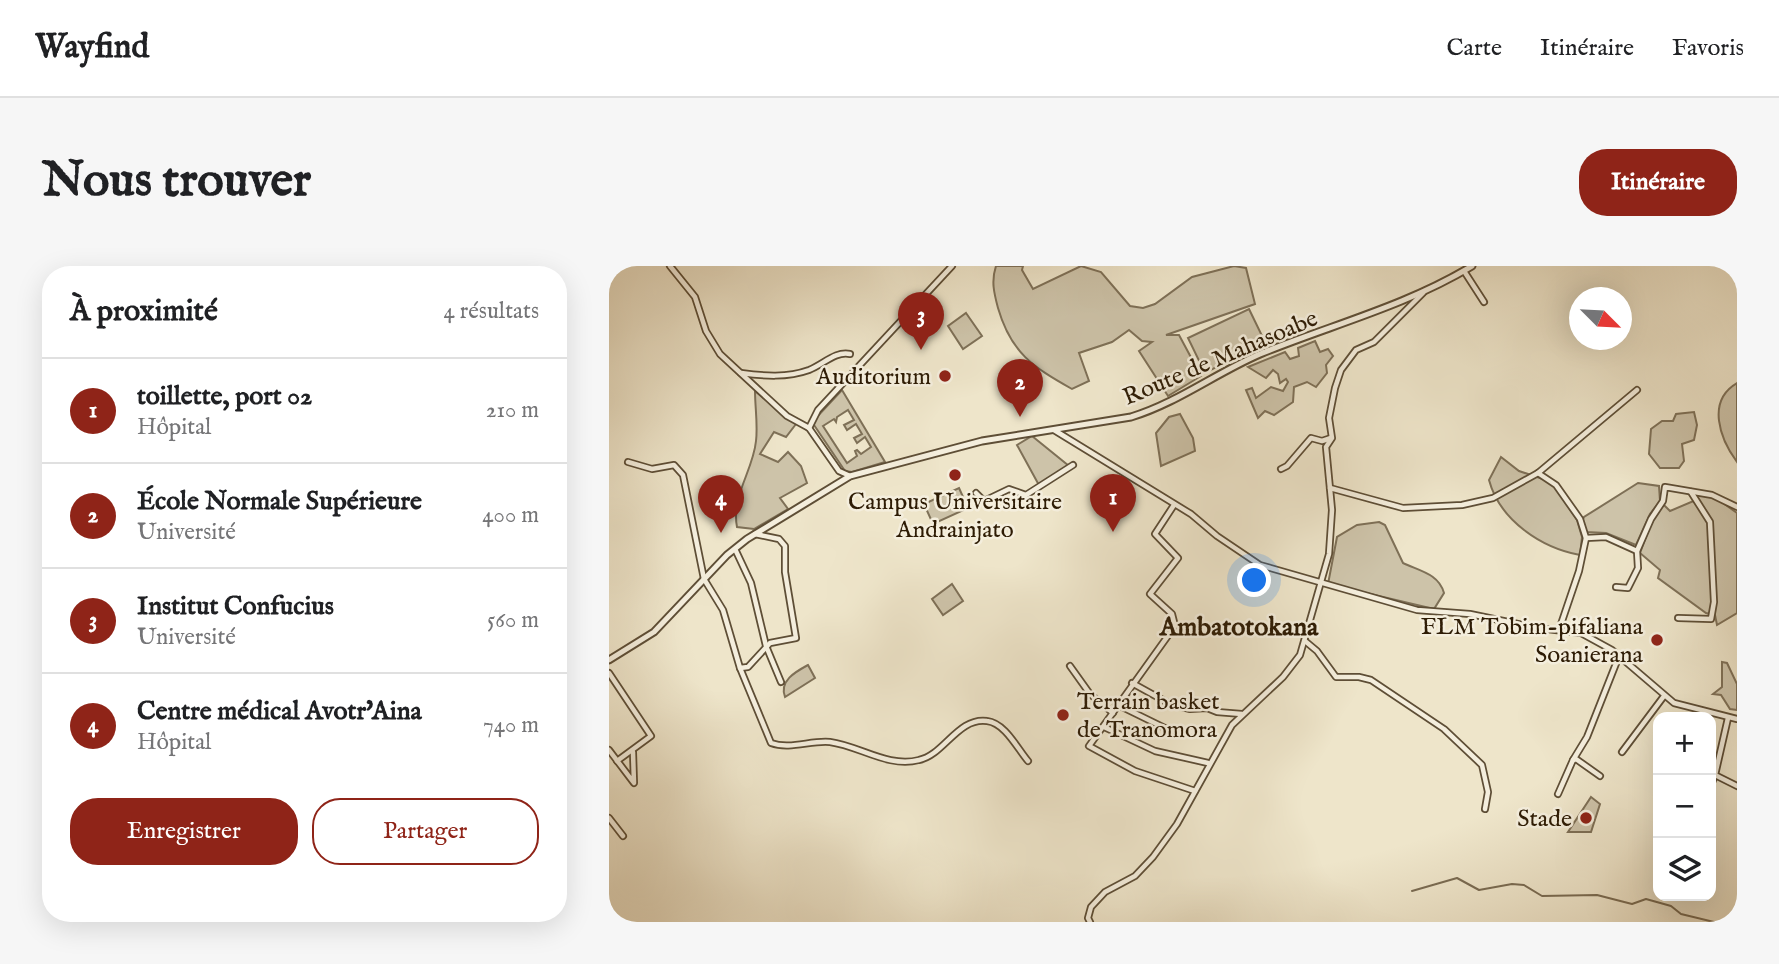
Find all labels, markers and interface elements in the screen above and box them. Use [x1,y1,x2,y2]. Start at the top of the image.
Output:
text: Wayfind [35,27,149,69]
text: Carte [1446,33,1502,64]
text: Itinéraire [1540,33,1634,64]
text: Favoris [1672,33,1744,64]
button: Itinéraire [1579,149,1737,216]
text: Nous trouver [42,151,311,213]
north arrow [1569,287,1632,350]
pin: 3 [898,292,944,350]
text: À proximité [70,293,218,331]
text: 4 résultats [444,297,539,326]
street label: Route de Mahasoabe [1118,303,1323,413]
pin: 2 [997,359,1043,417]
place label: Auditorium [815,362,931,393]
marker: Auditorium [937,368,953,384]
text: toillette, port 02 [137,380,312,413]
text: 1 [89,396,97,425]
text: 210 m [486,396,539,425]
text: Hôpital [137,413,211,442]
marker: Campus Universitaire Andrainjato [947,467,963,483]
pin: 1 [1090,474,1136,532]
pin: 4 [698,475,744,533]
text: École Normale Supérieure [137,485,422,518]
place label: Campus Universitaire Andrainjato [848,487,1062,546]
text: 2 [88,501,98,530]
text: 400 m [482,501,539,530]
text: Université [137,518,236,547]
your location [1237,563,1271,597]
text: Institut Confucius [137,590,334,623]
text: 3 [89,606,97,635]
text: 560 m [487,606,539,635]
district label: Ambatotokana [1159,611,1319,644]
place label: FLM Tobim-pifaliana Soanierana [1421,612,1644,671]
text: Université [137,623,236,652]
marker: FLM Tobim-pifaliana Soanierana [1649,632,1665,648]
place label: Terrain basket de Tranomora [1077,687,1219,746]
text: Centre médical Avotr'Aina [137,695,422,728]
marker: Terrain basket de Tranomora [1055,707,1071,723]
text: 4 [87,711,99,740]
text: 740 m [483,711,539,740]
map controls [1653,712,1716,901]
button: + [1653,712,1716,775]
text: Hôpital [137,728,211,757]
button: − [1653,775,1716,838]
button: Enregistrer [70,798,298,865]
button: Partager [312,798,539,865]
place label: Stade [1517,804,1572,835]
marker: Stade [1578,810,1594,826]
button: layers [1653,838,1716,901]

